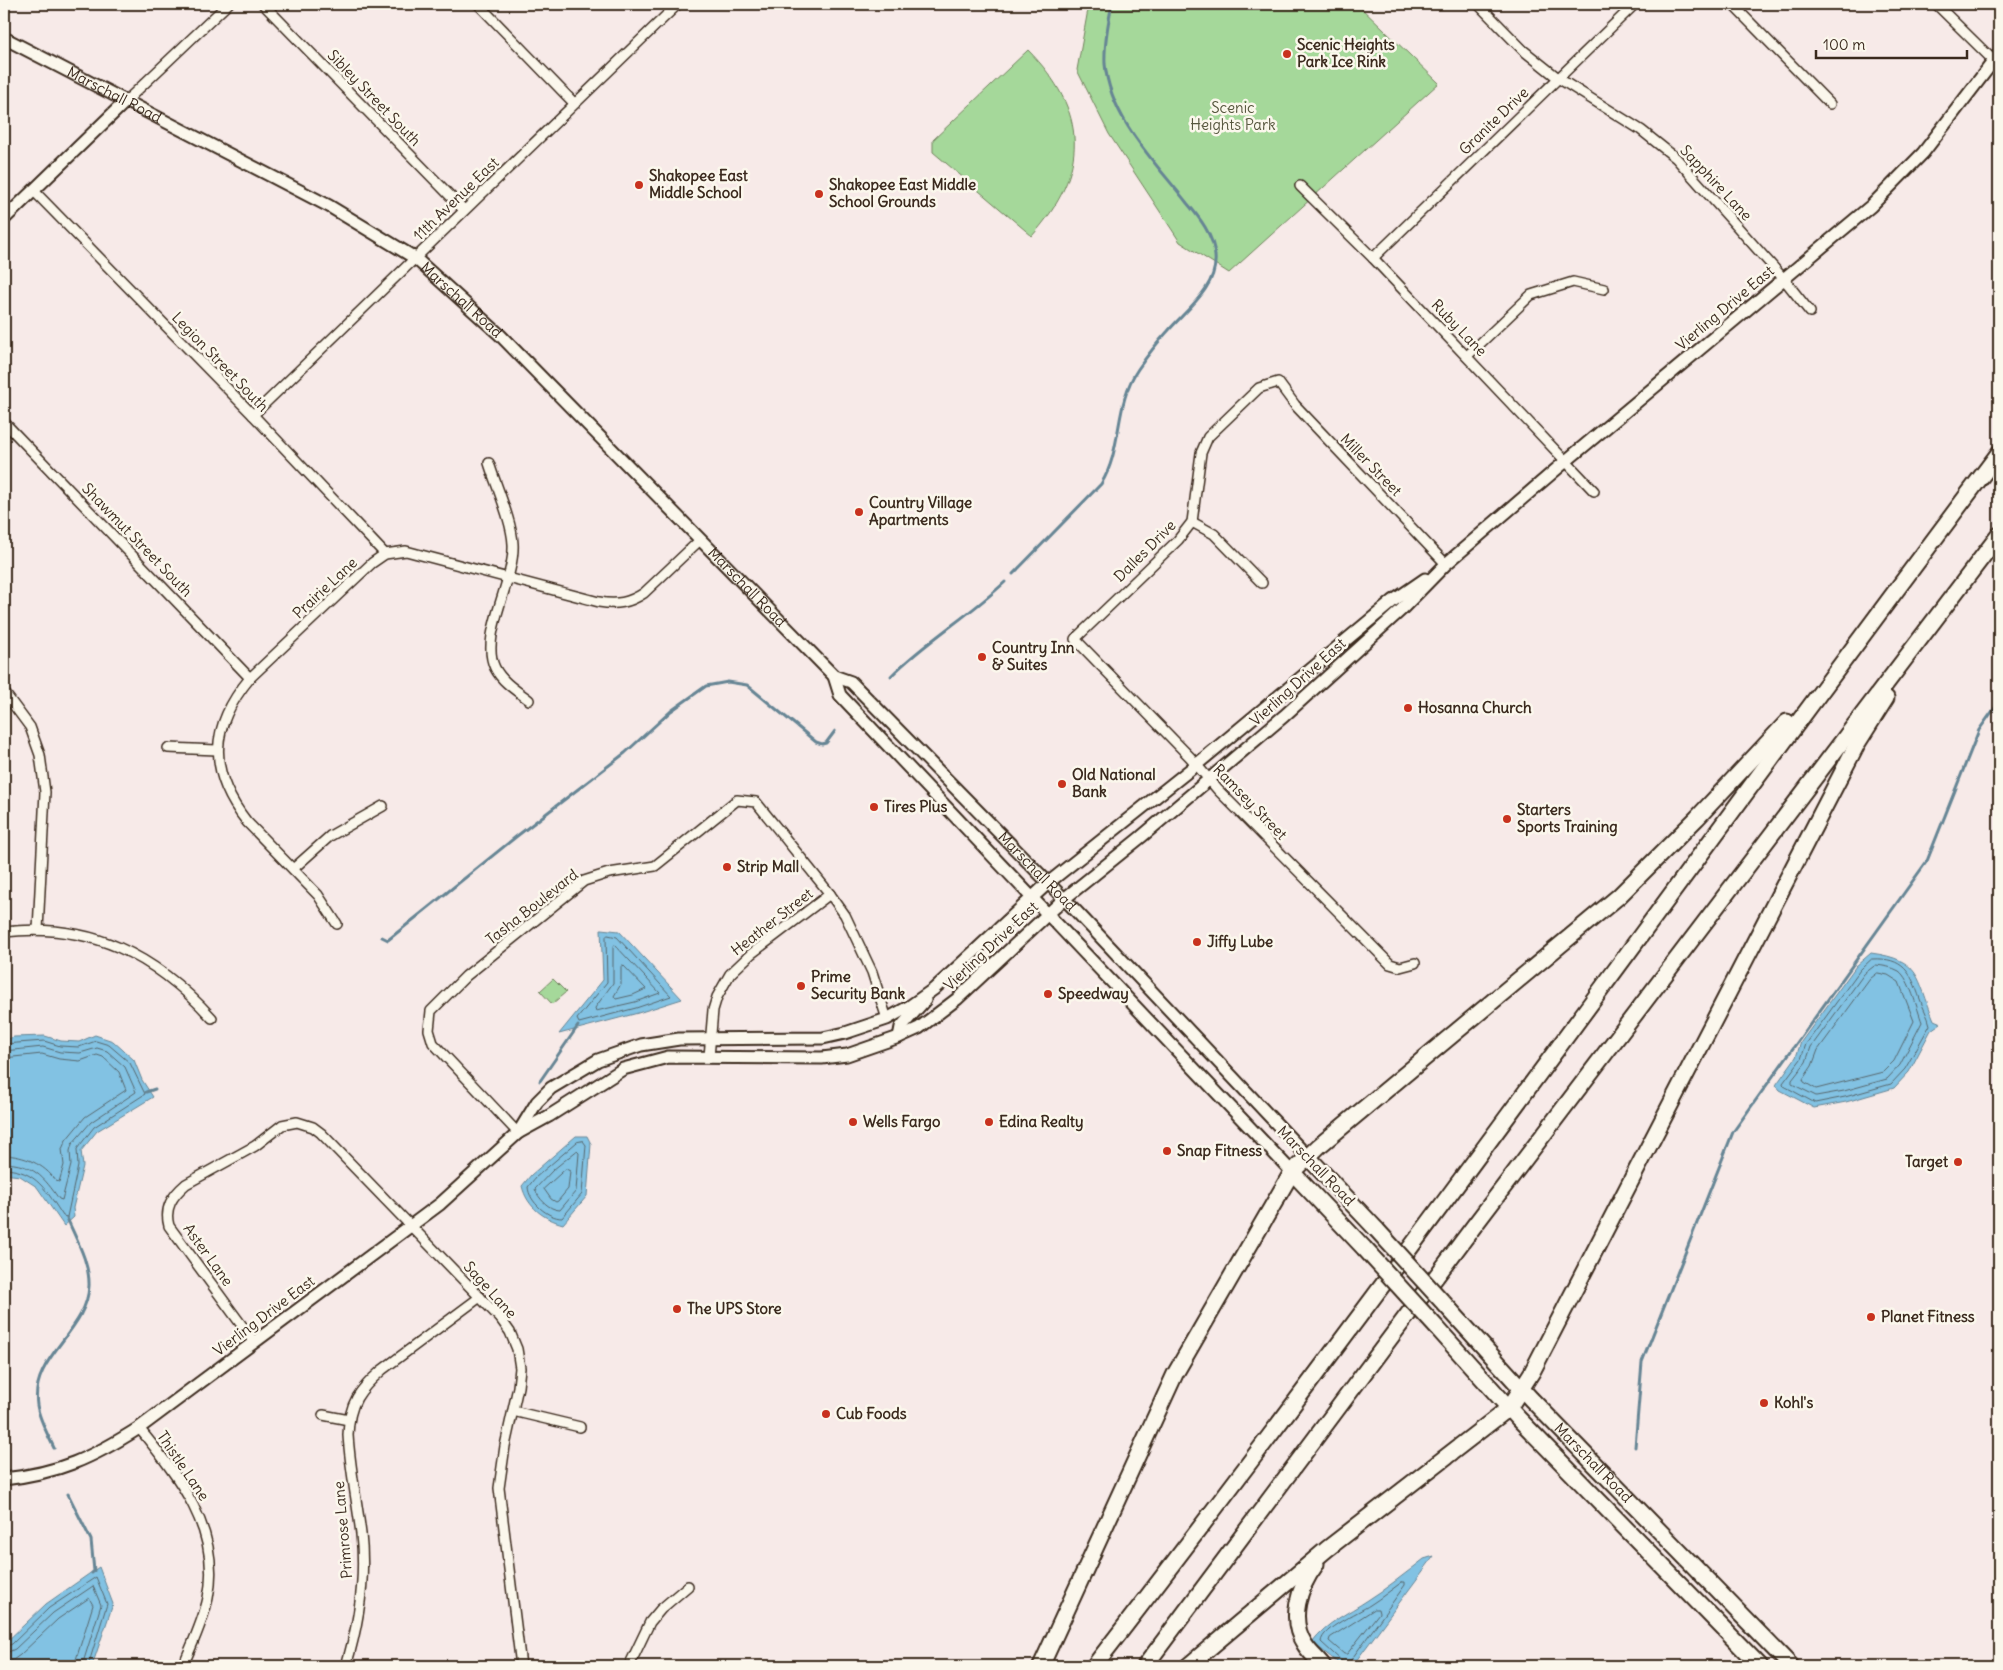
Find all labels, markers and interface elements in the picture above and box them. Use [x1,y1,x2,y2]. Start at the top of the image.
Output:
scale bar [1816,28,1967,60]
place label: Scenic Heights Park Ice Rink [1297,35,1395,71]
text: 100 m [1823,35,1865,54]
street label: Sibley Street South [324,46,425,150]
marker: Scenic Heights Park Ice Rink [1281,48,1293,60]
street label: Marschall Road [64,62,165,127]
street label: Granite Drive [1455,83,1532,159]
park label: Scenic Heights Park [1190,98,1276,134]
street label: Sapphire Lane [1676,141,1756,225]
street label: 11th Avenue East [409,153,503,244]
place label: Shakopee East Middle School [649,166,749,202]
place label: Shakopee East Middle School Grounds [829,175,976,211]
marker: Shakopee East Middle School [633,179,645,191]
marker: Shakopee East Middle School Grounds [813,188,825,200]
street label: Marschall Road [417,258,507,342]
street label: Vierling Drive East [1672,261,1778,354]
street label: Ruby Lane [1428,295,1491,360]
street label: Legion Street South [168,308,273,416]
street label: Miller Street [1337,429,1406,500]
street label: Shawmut Street South [78,479,197,601]
place label: Country Village Apartments [869,493,972,530]
marker: Country Village Apartments [853,506,865,518]
street label: Dalles Drive [1110,516,1180,586]
street label: Marschall Road [704,543,791,631]
street label: Prairie Lane [288,553,361,622]
street label: Vierling Drive East [1246,634,1349,730]
place label: Country Inn & Suites [992,638,1075,674]
marker: Country Inn & Suites [976,651,988,663]
place label: Hosanna Church [1418,698,1532,717]
marker: Hosanna Church [1402,702,1414,714]
street label: Ramsey Street [1209,760,1291,844]
place label: Old National Bank [1072,765,1156,801]
marker: Old National Bank [1056,778,1068,790]
place label: Tires Plus [884,797,947,816]
place label: Starters Sports Training [1517,800,1618,837]
marker: Tires Plus [868,801,880,813]
marker: Starters Sports Training [1501,813,1513,825]
street label: Marschall Road [994,827,1081,915]
place label: Strip Mall [737,857,799,877]
marker: Strip Mall [721,861,733,873]
street label: Tasha Boulevard [482,865,582,949]
street label: Heather Street [727,884,816,960]
street label: Vierling Drive East [939,897,1042,994]
place label: Jiffy Lube [1207,932,1273,952]
marker: Jiffy Lube [1191,936,1203,948]
place label: Prime Security Bank [811,967,906,1004]
marker: Prime Security Bank [795,980,807,992]
place label: Speedway [1058,984,1129,1004]
marker: Speedway [1042,988,1054,1000]
place label: Wells Fargo [863,1112,941,1132]
place label: Edina Realty [999,1112,1083,1132]
marker: Wells Fargo [847,1116,859,1128]
marker: Edina Realty [983,1116,995,1128]
street label: Marschall Road [1273,1122,1359,1210]
place label: Snap Fitness [1177,1141,1262,1161]
marker: Snap Fitness [1161,1145,1173,1157]
place label: Target [1905,1152,1949,1172]
marker: Target [1952,1156,1964,1168]
street label: Aster Lane [179,1220,237,1290]
street label: Sage Lane [460,1257,521,1322]
street label: Vierling Drive East [209,1271,318,1360]
place label: The UPS Store [687,1299,782,1318]
marker: The UPS Store [671,1303,683,1315]
place label: Planet Fitness [1881,1307,1975,1326]
marker: Planet Fitness [1865,1311,1877,1323]
place label: Kohl's [1774,1393,1813,1412]
marker: Kohl's [1758,1397,1770,1409]
place label: Cub Foods [836,1404,907,1423]
marker: Cub Foods [820,1408,832,1420]
street label: Marschall Road [1550,1419,1637,1506]
street label: Thistle Lane [153,1427,214,1504]
street label: Primrose Lane [329,1480,356,1580]

